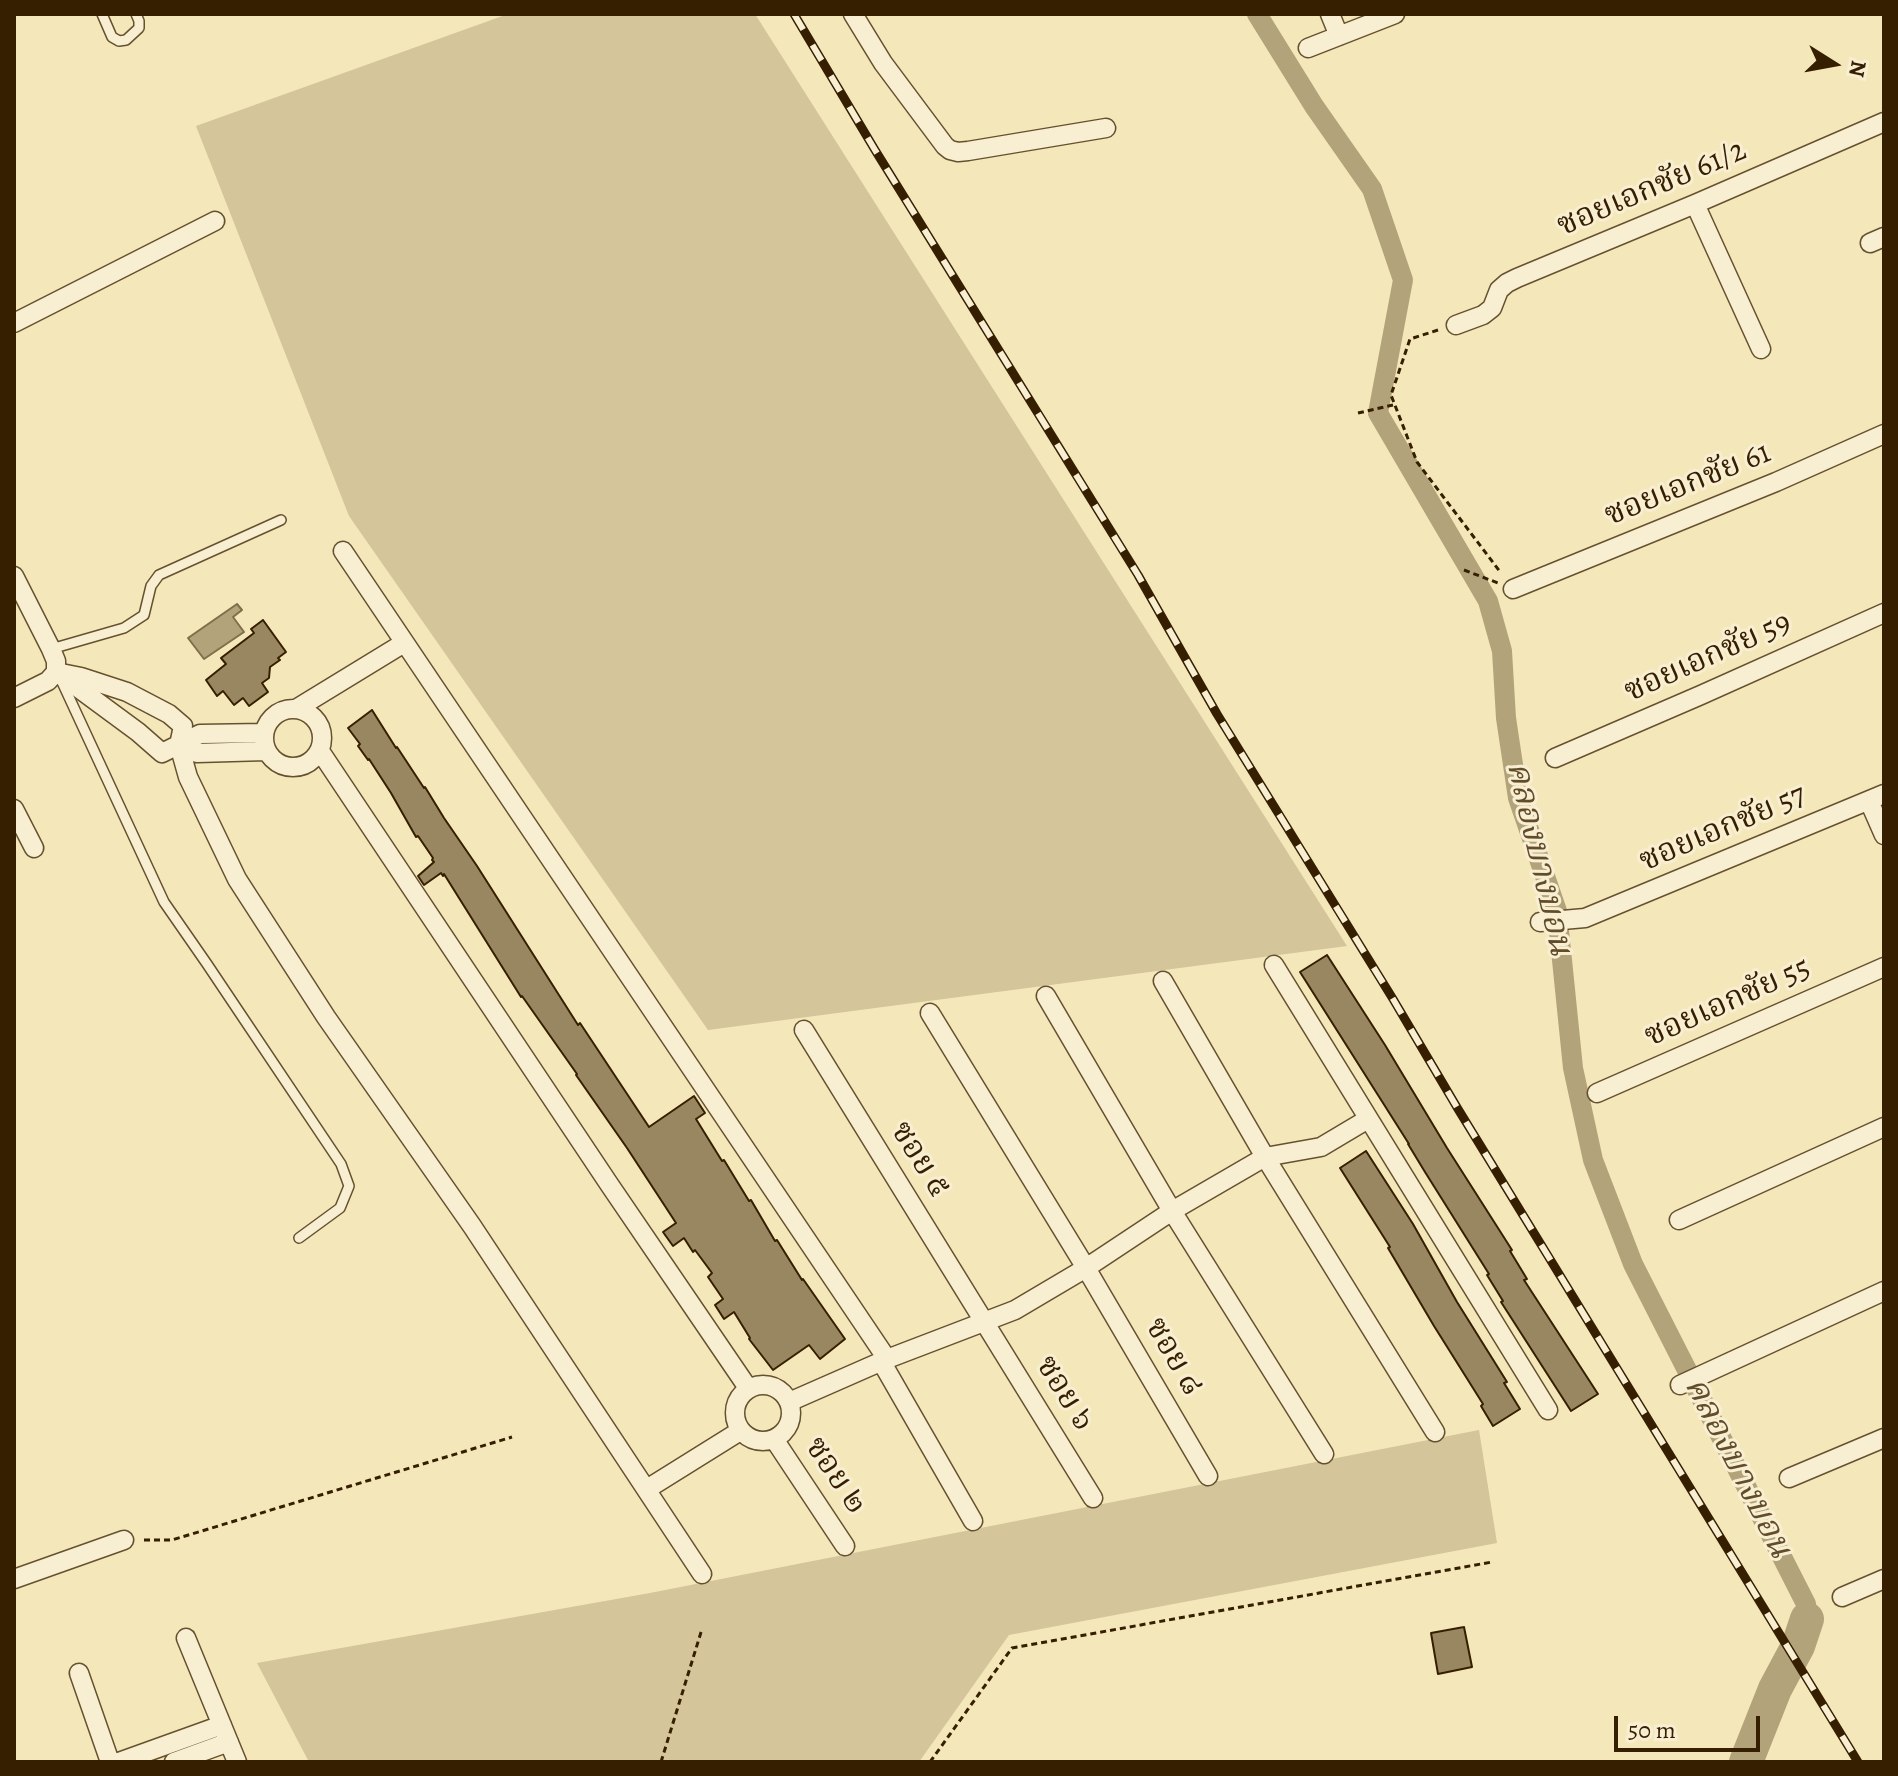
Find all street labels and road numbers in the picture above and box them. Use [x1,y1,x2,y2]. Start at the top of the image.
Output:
street label: ซอยเอกชัย 61/2 [1552,132,1752,246]
street label: ซอยเอกชัย 61 [1599,434,1777,536]
street label: ซอยเอกชัย 59 [1619,604,1797,712]
street label: ซอยเอกชัย 57 [1634,777,1812,881]
street label: ซอยเอกชัย 55 [1639,949,1817,1057]
street label: ซอย ๕ [881,1115,957,1205]
street label: ซอย ๘ [1136,1311,1210,1403]
street label: ซอย ๖ [1026,1349,1102,1439]
street label: ซอย ๒ [795,1430,875,1522]

